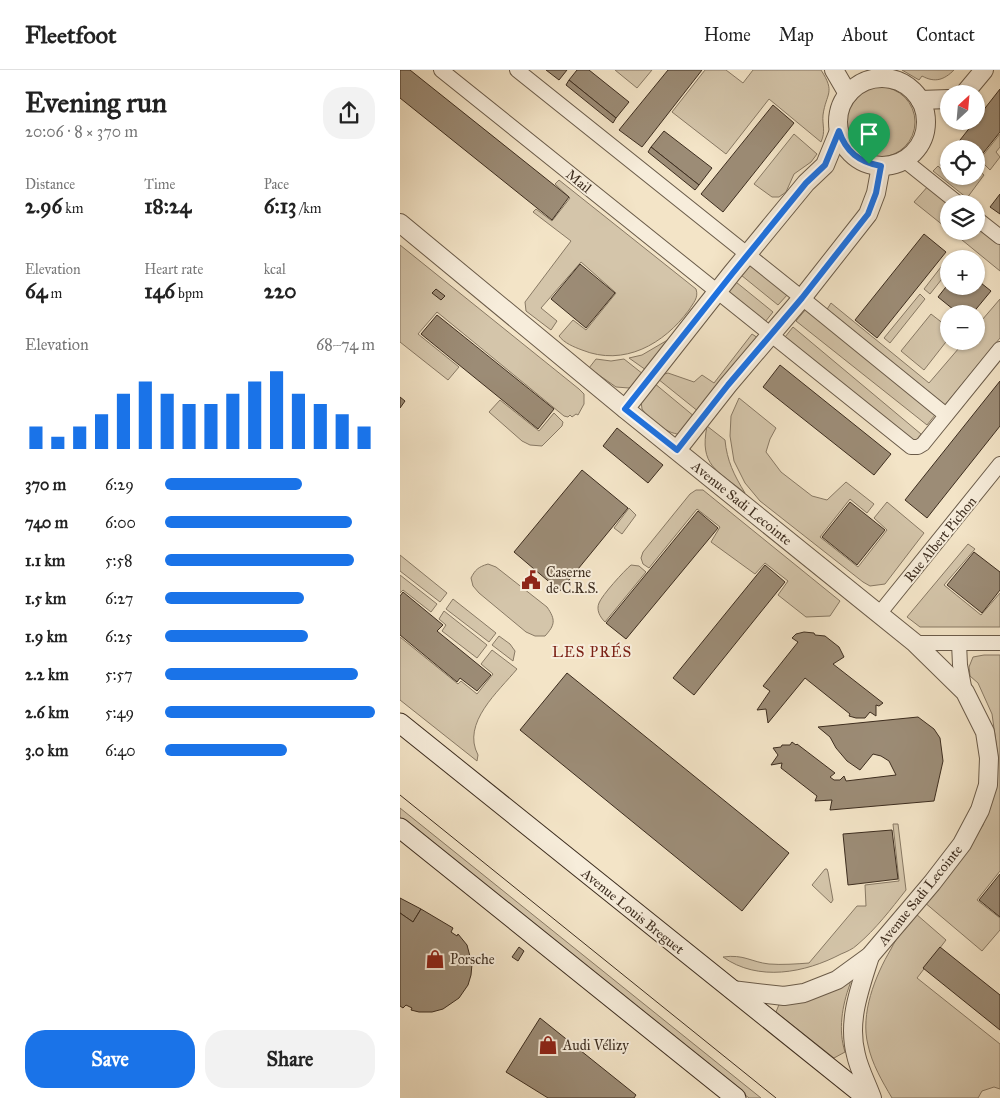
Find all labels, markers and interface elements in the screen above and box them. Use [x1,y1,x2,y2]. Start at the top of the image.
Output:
text: Fleetfoot [25,20,117,50]
text: Home [704,24,751,46]
text: Map [779,24,814,46]
text: About [842,24,888,46]
text: Contact [916,24,975,46]
text: Evening run [25,85,167,120]
north arrow [940,85,985,130]
map controls [940,85,985,350]
button: share [323,87,375,139]
pin [848,113,890,164]
icon: arrive [855,120,883,148]
text: 20:06 · 8 × 370 m [25,122,138,141]
button: locate [940,140,985,185]
street label: Mail [562,166,595,197]
text: Distance [25,176,75,193]
text: Time [144,176,175,193]
text: Pace [264,176,289,193]
text: 2.96 [25,193,62,219]
text: 18:24 [144,193,191,219]
text: 6:13 [264,193,296,219]
button: layers [940,195,985,240]
text: km [62,200,83,217]
text: /km [296,200,321,217]
button: + [940,250,985,295]
text: Elevation [25,261,81,278]
text: Heart rate [144,261,203,278]
text: kcal [264,261,286,278]
text: 64 [25,278,47,304]
text: 146 [144,278,175,304]
text: 220 [264,278,297,304]
text: m [47,285,62,302]
text: bpm [175,285,204,302]
button: − [940,305,985,350]
text: Elevation [25,335,89,354]
text: 68–74 m [316,335,375,354]
street label: Avenue Sadi Lecointe [687,457,795,549]
text: 370 m [25,475,66,494]
text: 6:29 [105,475,134,494]
street label: Rue Albert Pichon [901,493,980,586]
text: 740 m [25,513,68,532]
text: 6:00 [105,513,136,532]
text: 1.1 km [25,551,65,570]
text: 5:58 [105,551,132,570]
place label: Caserne de C.R.S. [546,564,598,597]
public building icon: Caserne de C.R.S. [520,569,542,591]
text: 1.5 km [25,589,66,608]
text: 6:27 [105,589,133,608]
text: 1.9 km [25,627,68,646]
text: 6:25 [105,627,132,646]
district label: LES PRÉS [552,642,632,661]
text: 2.2 km [25,665,69,684]
text: 5:57 [105,665,132,684]
text: 2.6 km [25,703,69,722]
text: 5:49 [105,703,134,722]
text: 3.0 km [25,741,68,760]
text: 6:40 [105,741,135,760]
street label: Avenue Sadi Lecointe [874,842,966,950]
street label: Avenue Louis Breguet [577,864,687,958]
shop icon: Porsche [424,948,446,970]
place label: Porsche [450,951,495,968]
button: Save [25,1030,195,1088]
button: Share [205,1030,375,1088]
shop icon: Audi Vélizy [537,1034,559,1056]
place label: Audi Vélizy [562,1037,629,1054]

